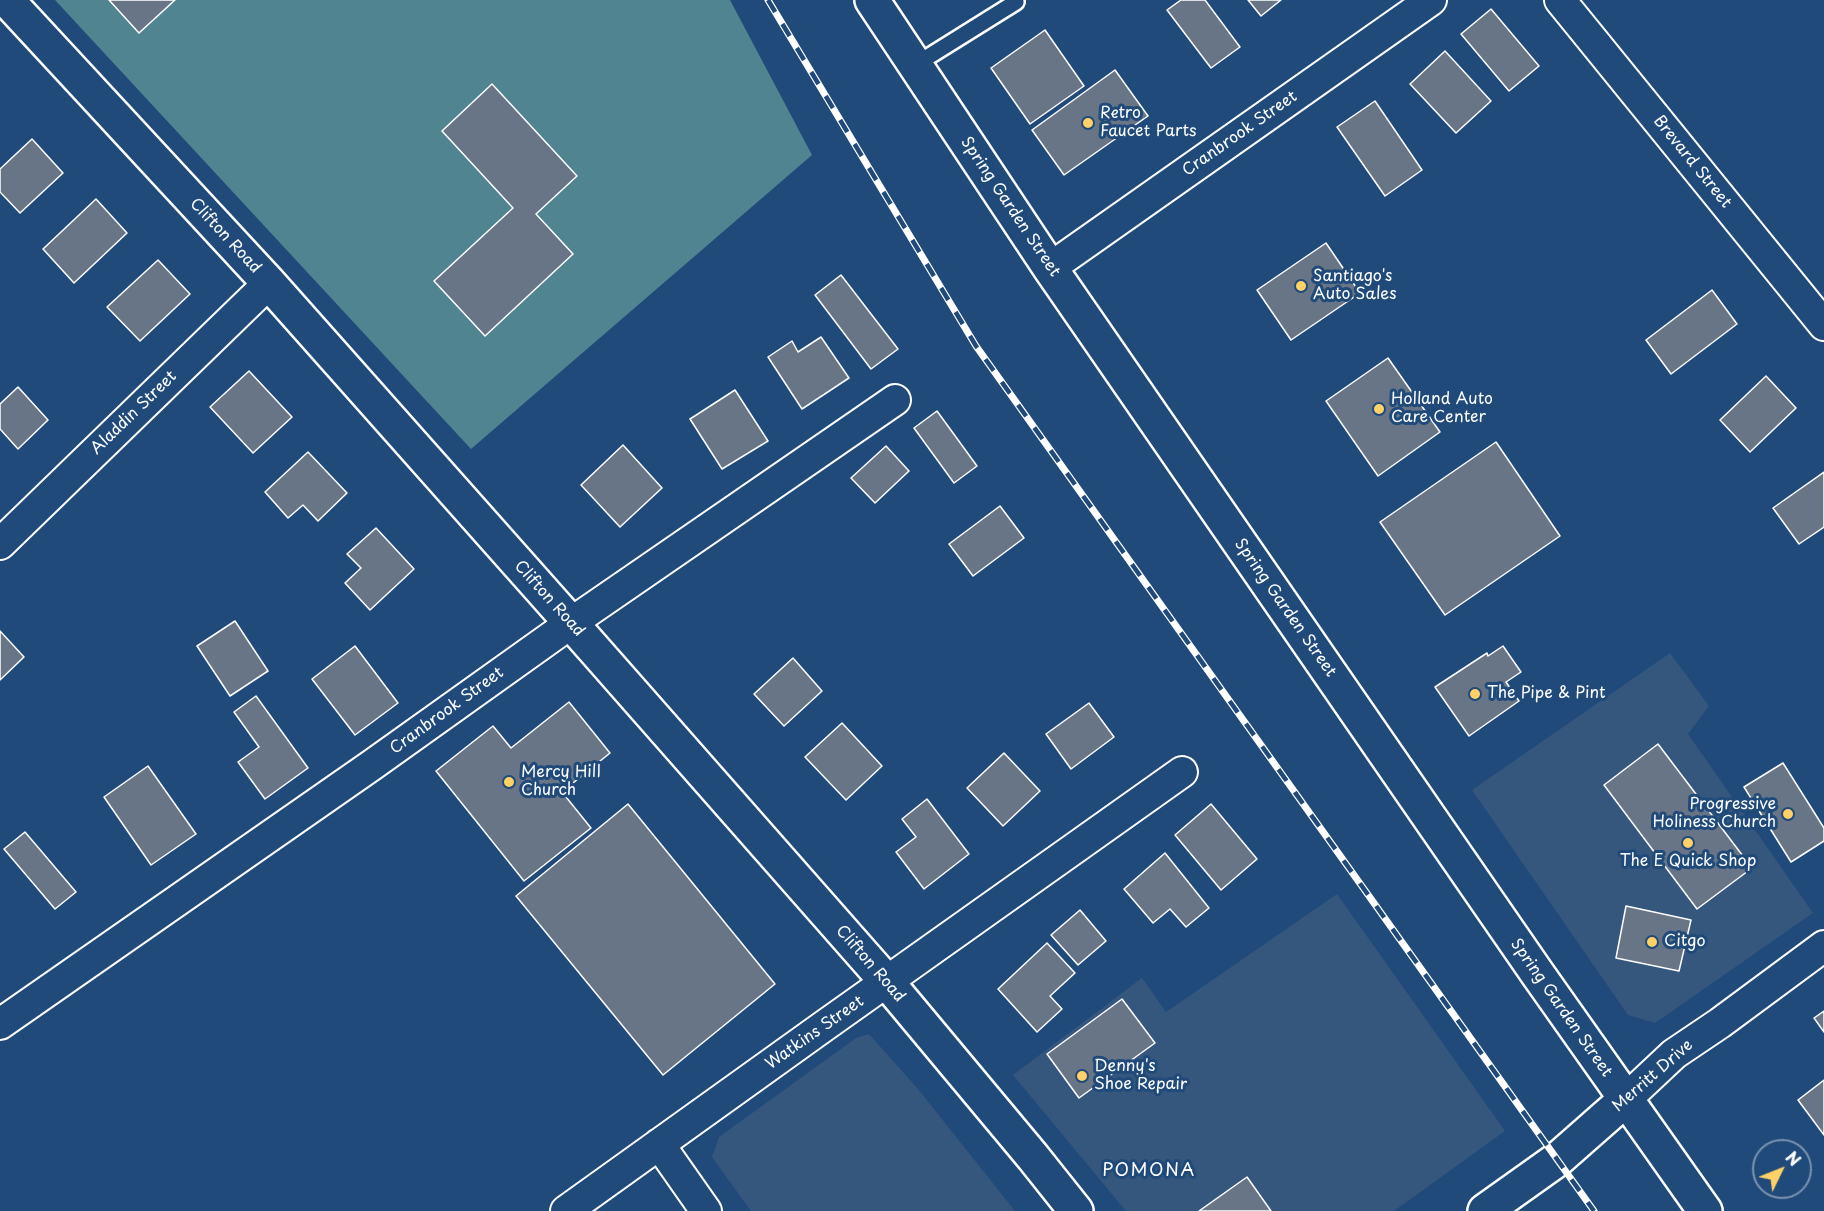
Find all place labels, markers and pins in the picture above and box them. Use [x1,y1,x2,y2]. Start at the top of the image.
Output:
place label: Retro Faucet Parts [1100,104,1196,142]
marker: Retro Faucet Parts [1081,116,1095,130]
place label: Santiago's Auto Sales [1313,267,1397,305]
marker: Santiago's Auto Sales [1294,279,1308,293]
place label: Holland Auto Care Center [1391,390,1493,428]
marker: Holland Auto Care Center [1372,402,1386,416]
place label: The Pipe & Pint [1487,684,1606,704]
marker: The Pipe & Pint [1468,687,1482,701]
place label: Mercy Hill Church [521,763,601,801]
marker: Mercy Hill Church [502,775,516,789]
place label: Progressive Holiness Church [1653,795,1776,833]
marker: Progressive Holiness Church [1781,807,1795,821]
marker: The E Quick Shop [1681,836,1695,850]
place label: The E Quick Shop [1620,852,1756,872]
place label: Citgo [1664,932,1705,952]
marker: Citgo [1645,935,1659,949]
place label: Denny's Shoe Repair [1094,1057,1187,1095]
marker: Denny's Shoe Repair [1075,1069,1089,1083]

